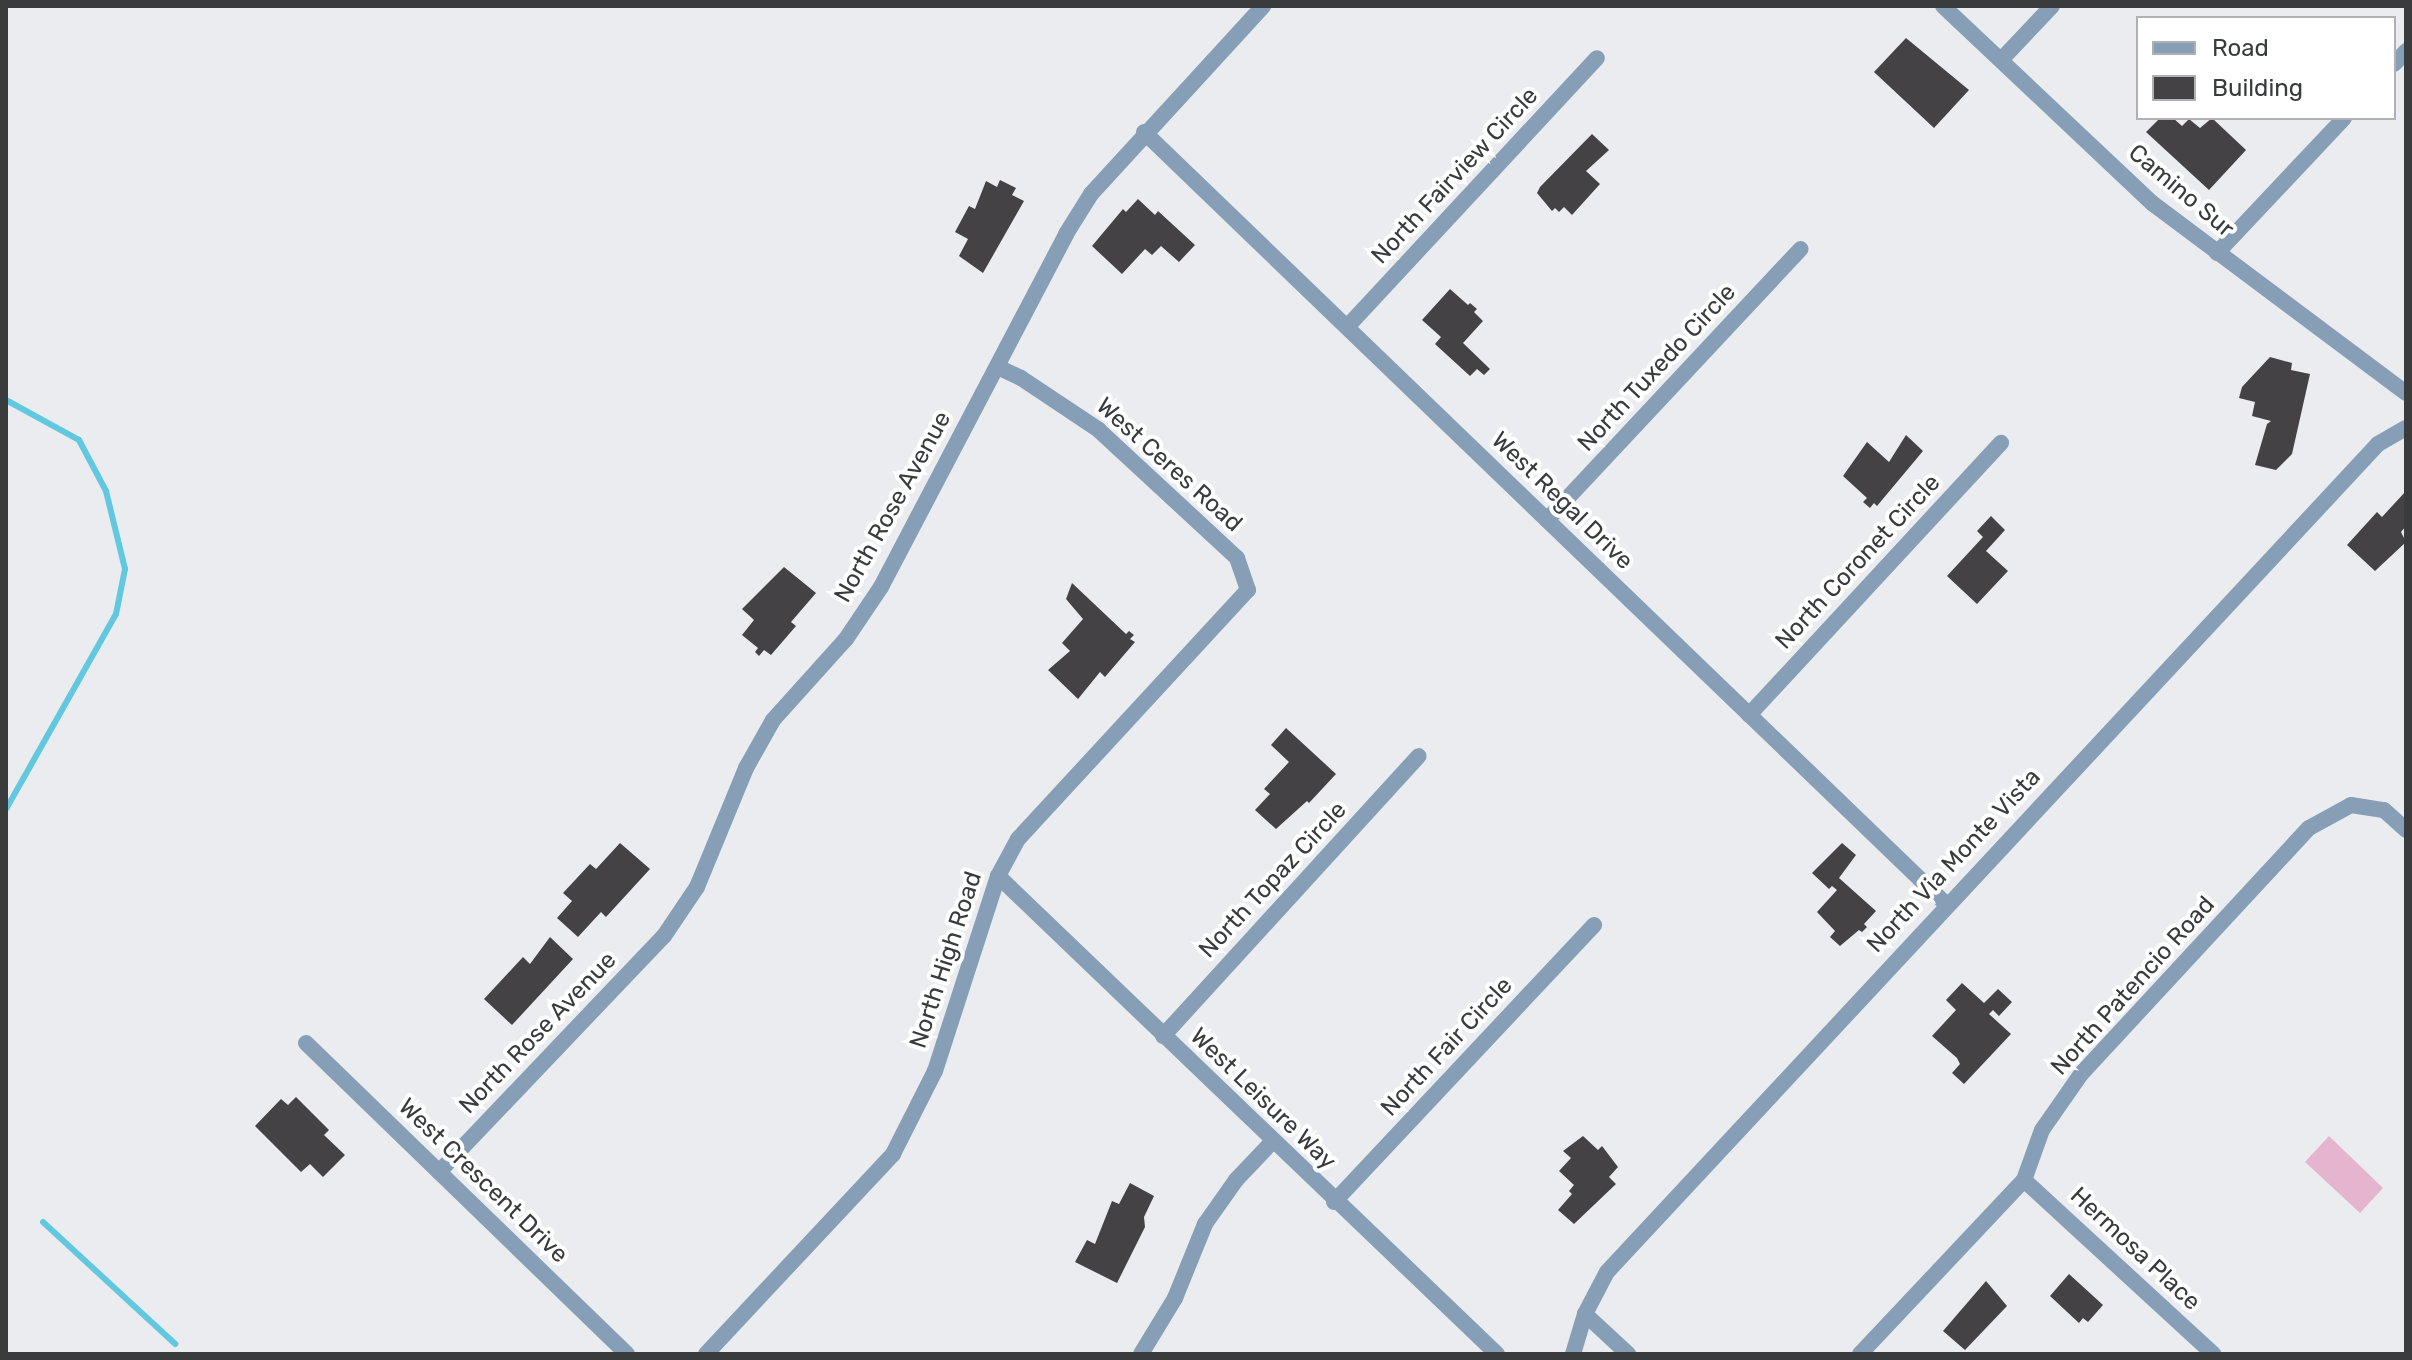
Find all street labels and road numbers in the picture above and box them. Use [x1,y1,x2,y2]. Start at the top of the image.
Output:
street label: North Fairview Circle [1366,82,1544,270]
street label: Camino Sur [2122,138,2240,244]
street label: North Tuxedo Circle [1572,278,1742,458]
street label: West Ceres Road [1090,392,1248,538]
street label: North Rose Avenue [828,406,958,608]
street label: West Regal Drive [1485,426,1639,576]
street label: North Coronet Circle [1770,469,1946,655]
street label: North Via Monte Vista [1861,763,2047,959]
street label: North Topaz Circle [1193,796,1353,964]
street label: North High Road [904,868,988,1052]
street label: North Patencio Road [2045,891,2221,1081]
street label: North Rose Avenue [453,946,623,1120]
street label: North Fair Circle [1375,971,1519,1123]
street label: West Leisure Way [1184,1022,1342,1176]
street label: West Crescent Drive [392,1093,574,1269]
street label: Hermosa Place [2064,1181,2206,1317]

